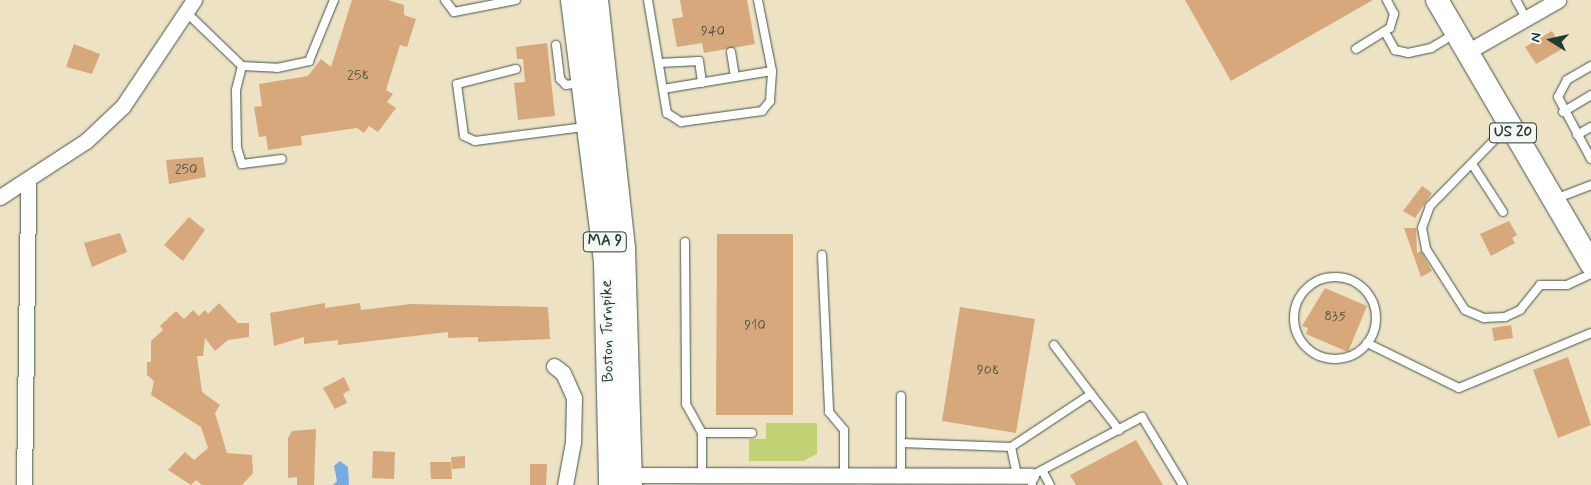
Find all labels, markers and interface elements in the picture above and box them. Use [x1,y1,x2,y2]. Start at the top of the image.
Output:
north arrow [1526,15,1576,65]
house number: 940 [701,23,725,39]
text: N [1527,31,1546,44]
house number: 258 [347,67,369,83]
road number: US 20 [1488,120,1538,146]
house number: 250 [175,161,197,177]
road number: MA 9 [582,230,628,254]
street label: Boston Turnpike [597,277,619,385]
house number: 835 [1324,308,1346,324]
house number: 910 [744,317,766,333]
house number: 908 [977,362,999,378]

